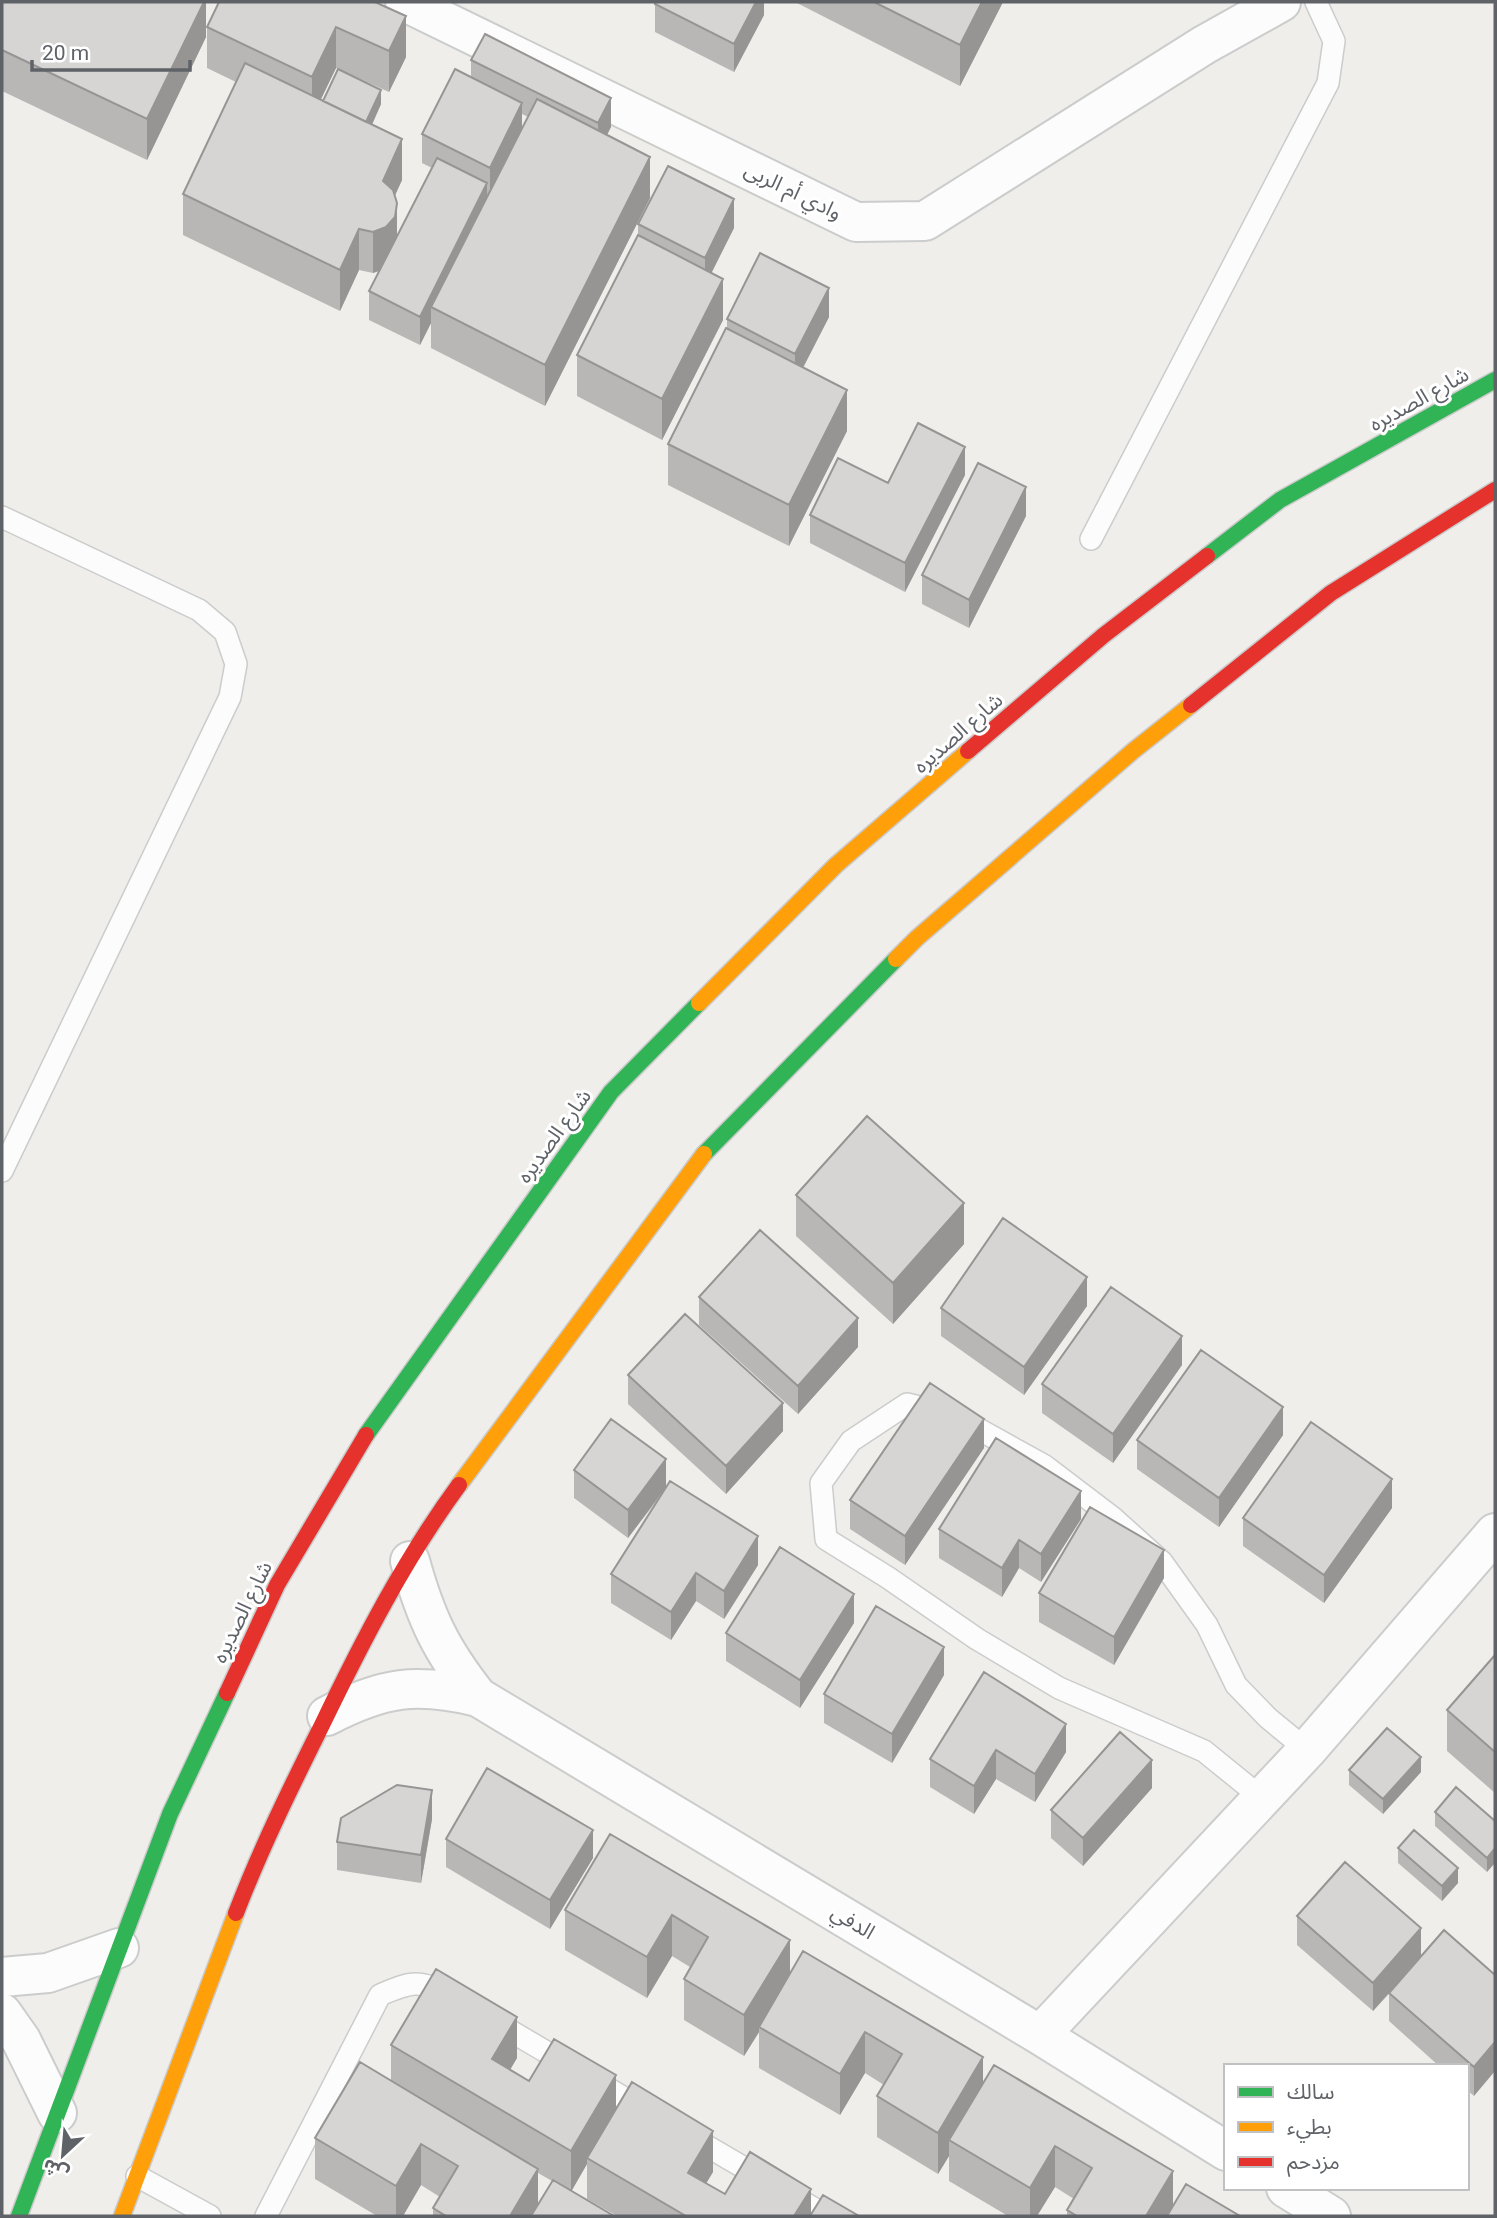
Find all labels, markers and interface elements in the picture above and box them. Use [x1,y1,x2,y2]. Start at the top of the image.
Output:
scale bar [32,28,189,72]
text: 20 m [42,41,89,65]
street label: وادي أم الربى [739,157,846,228]
street label: شارع الصديره [1365,362,1474,439]
street label: شارع الصديره [909,688,1009,780]
street label: شارع الصديره [512,1084,598,1189]
street label: شارع الصديره [207,1557,280,1668]
street label: الدفي [825,1900,879,1948]
legend [1224,2064,1469,2190]
text: سالك [1287,2080,1334,2104]
text: بطيء [1287,2115,1332,2143]
north arrow [28,2120,98,2190]
text: مزدحم [1287,2150,1340,2177]
text: ش [39,2154,73,2186]

